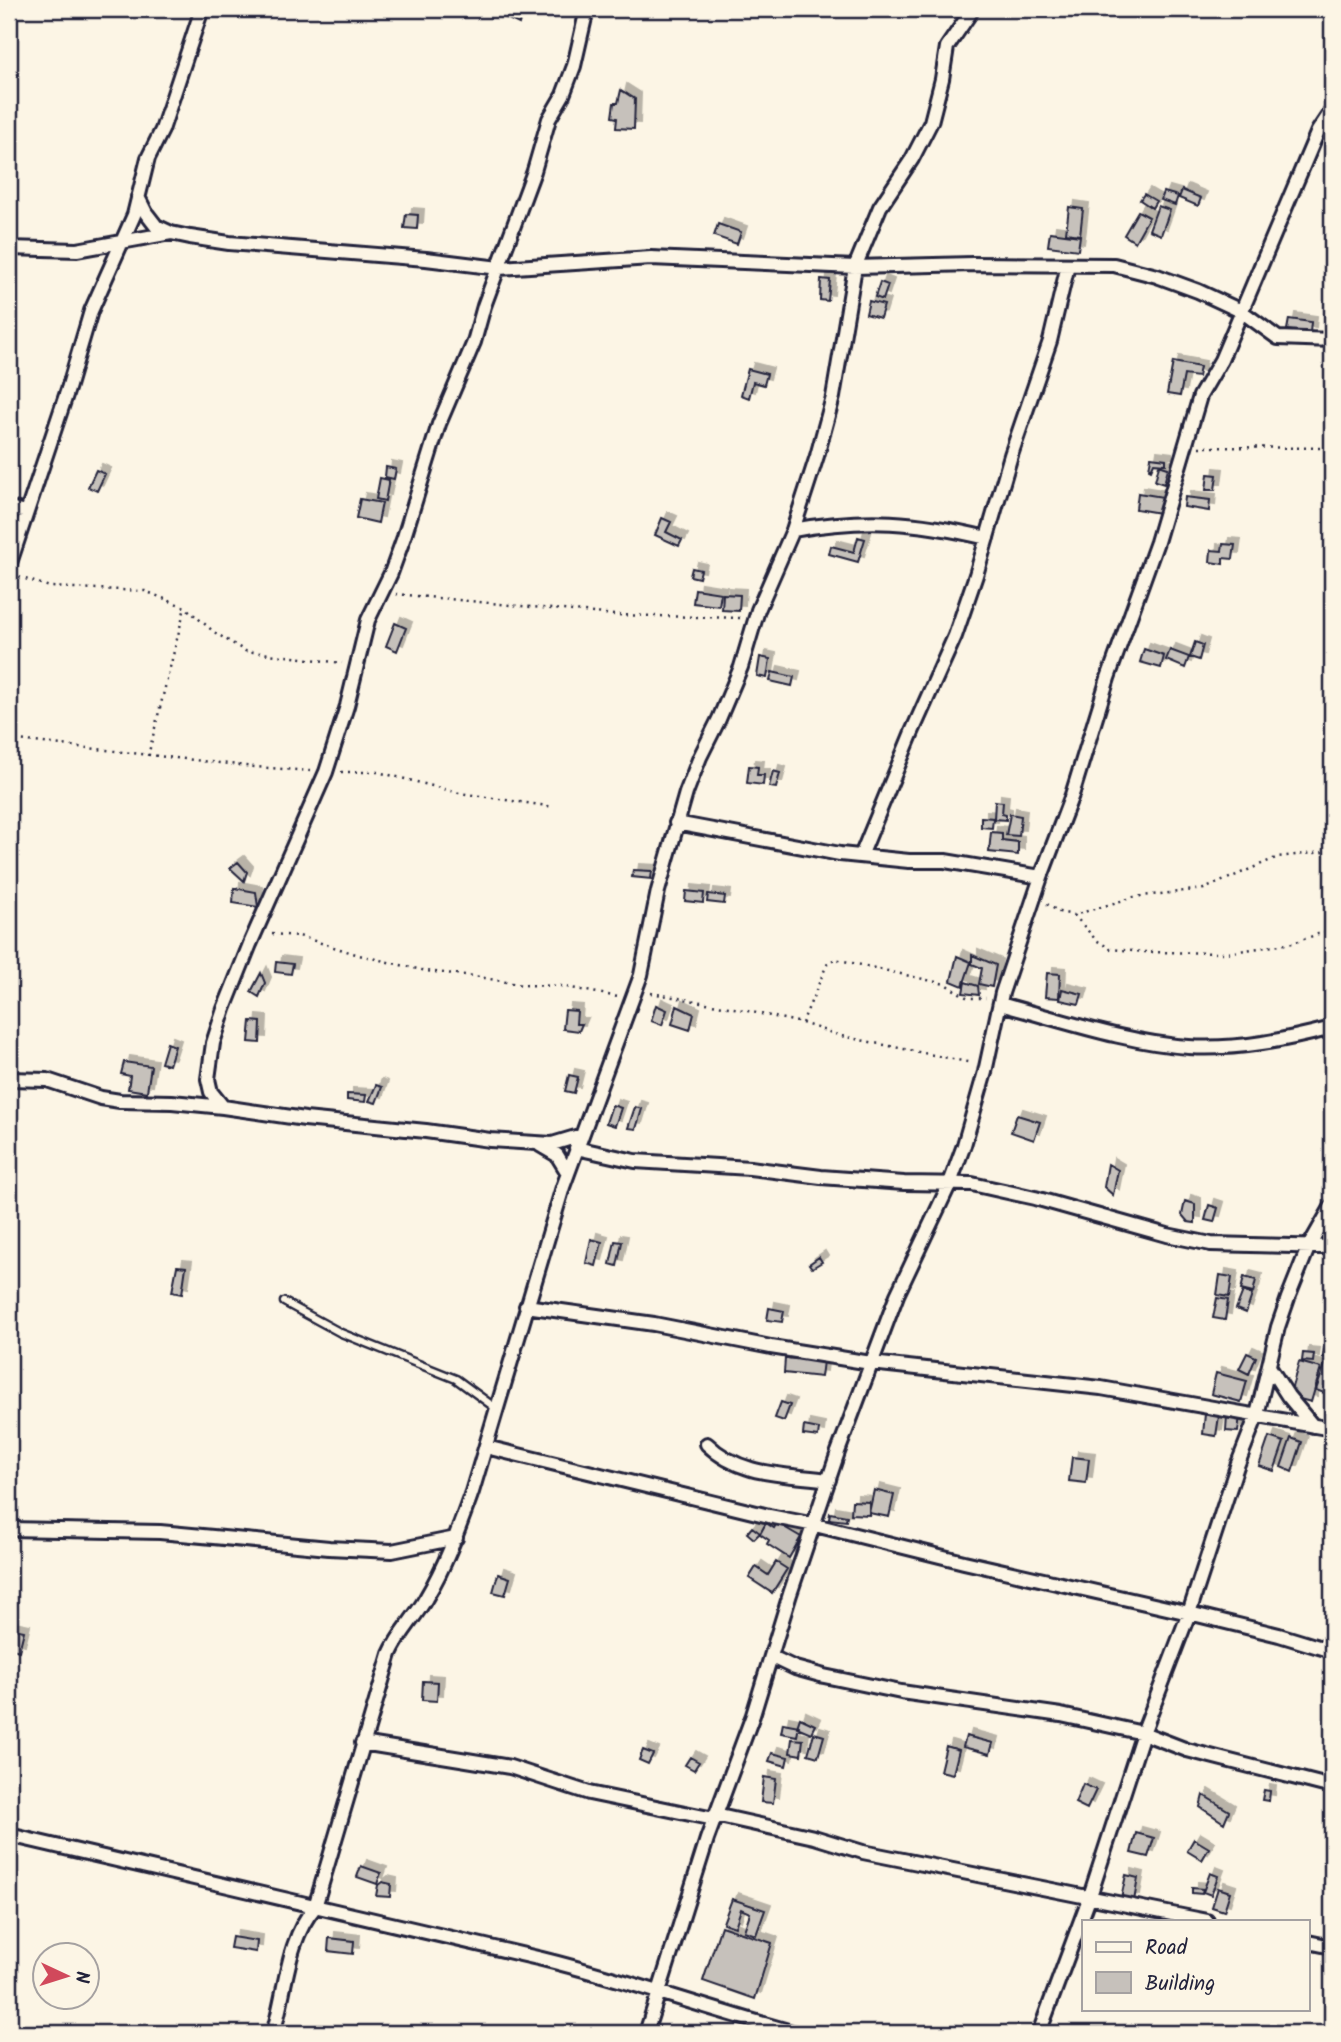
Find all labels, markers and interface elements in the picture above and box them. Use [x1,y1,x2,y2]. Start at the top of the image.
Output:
legend [1082,1920,1310,2010]
text: Road [1145,1932,1188,1965]
north arrow [32,1940,102,2010]
text: Building [1145,1968,1215,2001]
text: N [66,1970,96,1984]

